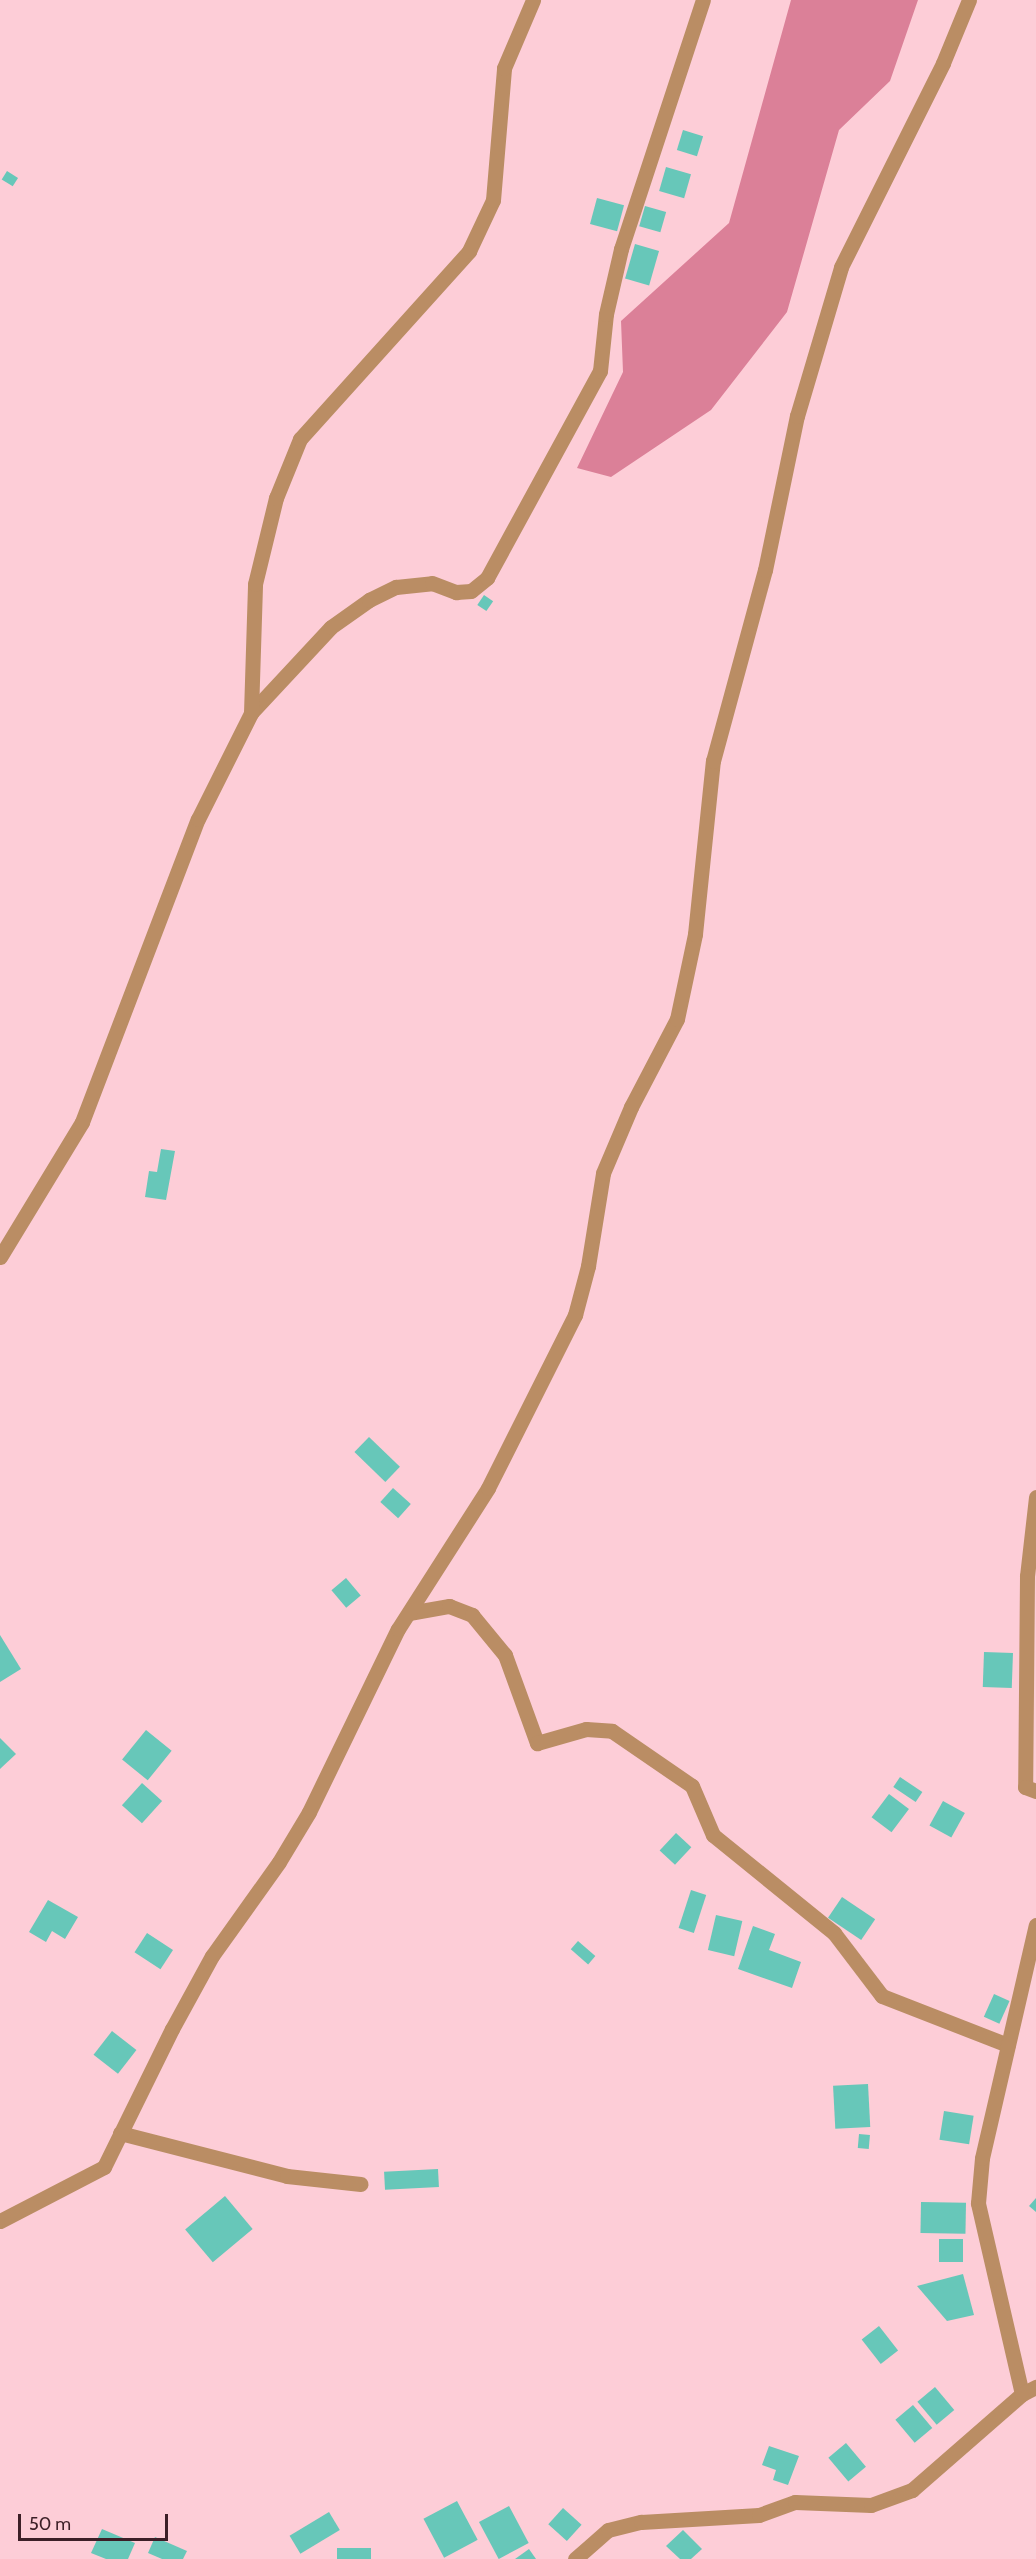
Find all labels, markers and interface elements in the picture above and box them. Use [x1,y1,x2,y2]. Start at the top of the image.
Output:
scale bar [21,2502,171,2540]
text: 50 m [29,2513,71,2535]

